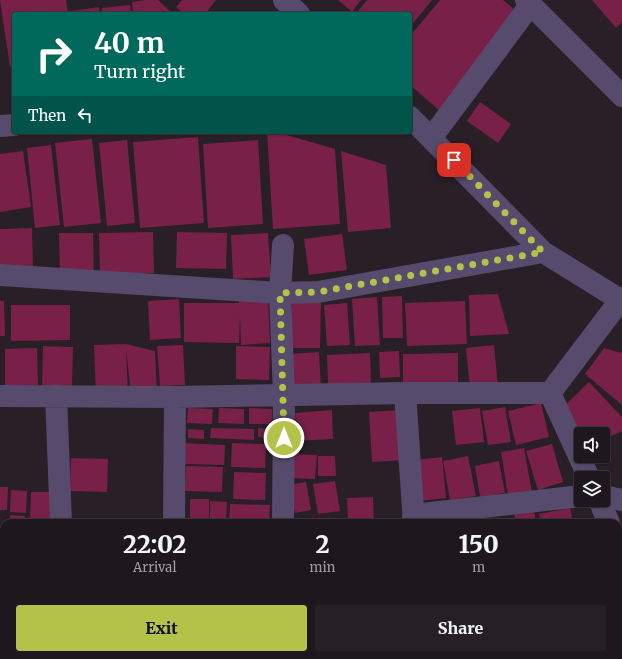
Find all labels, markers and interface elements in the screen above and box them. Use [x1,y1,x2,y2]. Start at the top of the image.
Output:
text: 40 m [94,25,165,61]
icon: right [28,28,80,80]
text: Turn right [94,60,185,83]
icon: left [74,104,96,126]
text: Then [28,106,66,125]
pin [437,143,471,177]
icon: arrive [443,149,465,171]
position arrow [263,417,305,459]
map controls [574,427,610,507]
button: sound [574,427,610,463]
button: layers [574,471,610,507]
text: 22:02 [123,529,186,560]
text: 2 [315,529,329,560]
text: 150 [458,529,499,560]
text: Arrival [133,559,176,576]
text: min [310,559,335,576]
text: m [472,559,485,576]
button: Exit [16,605,307,651]
button: Share [315,605,606,651]

